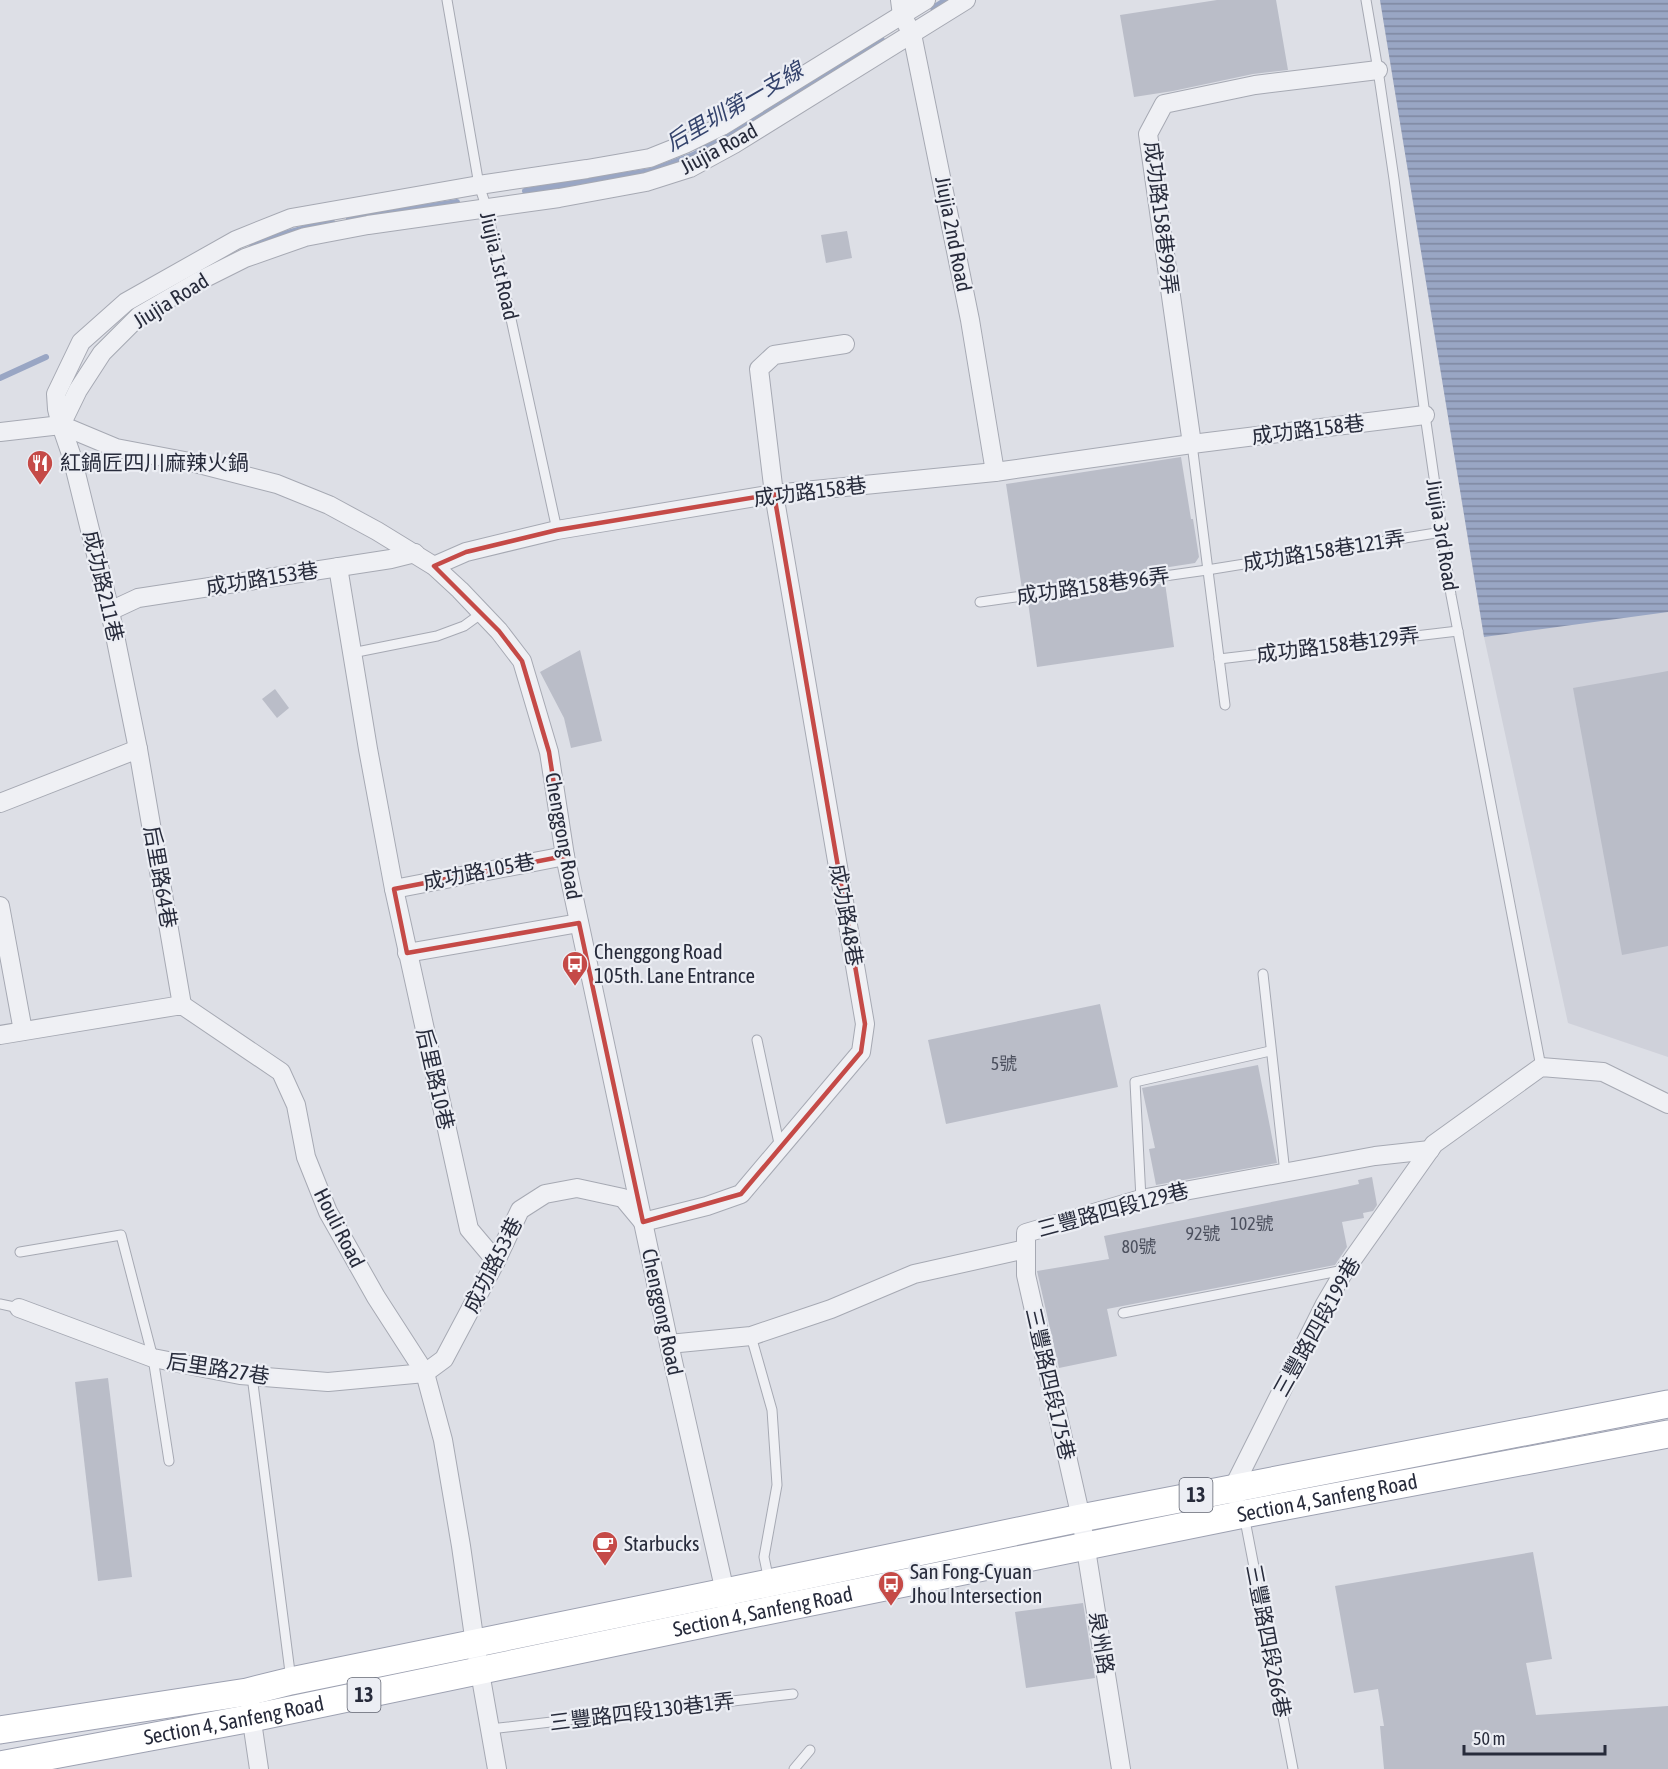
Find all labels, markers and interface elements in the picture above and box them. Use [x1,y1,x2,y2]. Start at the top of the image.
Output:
water label: 后里圳第一支線 [661,55,810,156]
street label: Jiujia Road [676,118,761,178]
street label: 成功路158巷99弄 [1141,140,1183,296]
street label: Jiujia 2nd Road [931,174,977,294]
street label: Jiujia 1st Road [476,209,524,322]
street label: Jiujia Road [128,268,212,333]
street label: 成功路158巷 [1250,410,1366,448]
restaurant icon: 紅鍋匠四川麻辣火鍋 [25,448,55,486]
place label: 紅鍋匠四川麻辣火鍋 [60,450,249,474]
street label: 成功路158巷 [752,472,868,510]
street label: Jiujia 3rd Road [1422,477,1464,593]
street label: 成功路158巷121弄 [1241,525,1407,575]
street label: 成功路211巷 [80,528,128,644]
street label: 成功路153巷 [204,557,320,599]
street label: 成功路158巷96弄 [1015,562,1171,608]
street label: 成功路158巷129弄 [1255,622,1421,666]
street label: Chenggong Road [541,770,587,901]
street label: 后里路64巷 [140,824,182,930]
street label: 成功路105巷 [421,848,537,894]
street label: 成功路48巷 [826,862,868,968]
place label: Chenggong Road 105th. Lane Entrance [594,939,755,987]
bus stop icon: Chenggong Road 105th. Lane Entrance [560,949,590,987]
street label: 后里路10巷 [413,1026,459,1132]
house number: 5號 [991,1053,1017,1074]
street label: 三豐路四段129巷 [1034,1177,1191,1241]
street label: Houli Road [310,1184,370,1271]
street label: 成功路53巷 [458,1213,526,1316]
house number: 102號 [1230,1213,1274,1234]
house number: 92號 [1186,1223,1220,1244]
house number: 80號 [1122,1236,1156,1257]
street label: Chenggong Road [638,1246,688,1377]
street label: 三豐路四段199巷 [1268,1253,1364,1400]
street label: 三豐路四段175巷 [1022,1305,1080,1462]
street label: 后里路27巷 [165,1348,271,1388]
street label: Section 4, Sanfeng Road [1235,1469,1419,1526]
road number: 13 [1180,1478,1212,1512]
cafe icon: Starbucks [590,1529,620,1567]
place label: Starbucks [624,1531,699,1555]
place label: San Fong-Cyuan Jhou Intersection [910,1559,1042,1607]
street label: 三豐路四段266巷 [1242,1562,1296,1719]
bus stop icon: San Fong-Cyuan Jhou Intersection [876,1569,906,1607]
street label: Section 4, Sanfeng Road [671,1581,854,1641]
street label: 泉州路 [1085,1610,1119,1676]
road number: 13 [348,1678,380,1712]
street label: 三豐路四段130巷1弄 [548,1688,736,1734]
street label: Section 4, Sanfeng Road [142,1690,326,1749]
scale bar [1464,1718,1605,1756]
text: 50 m [1473,1728,1505,1749]

